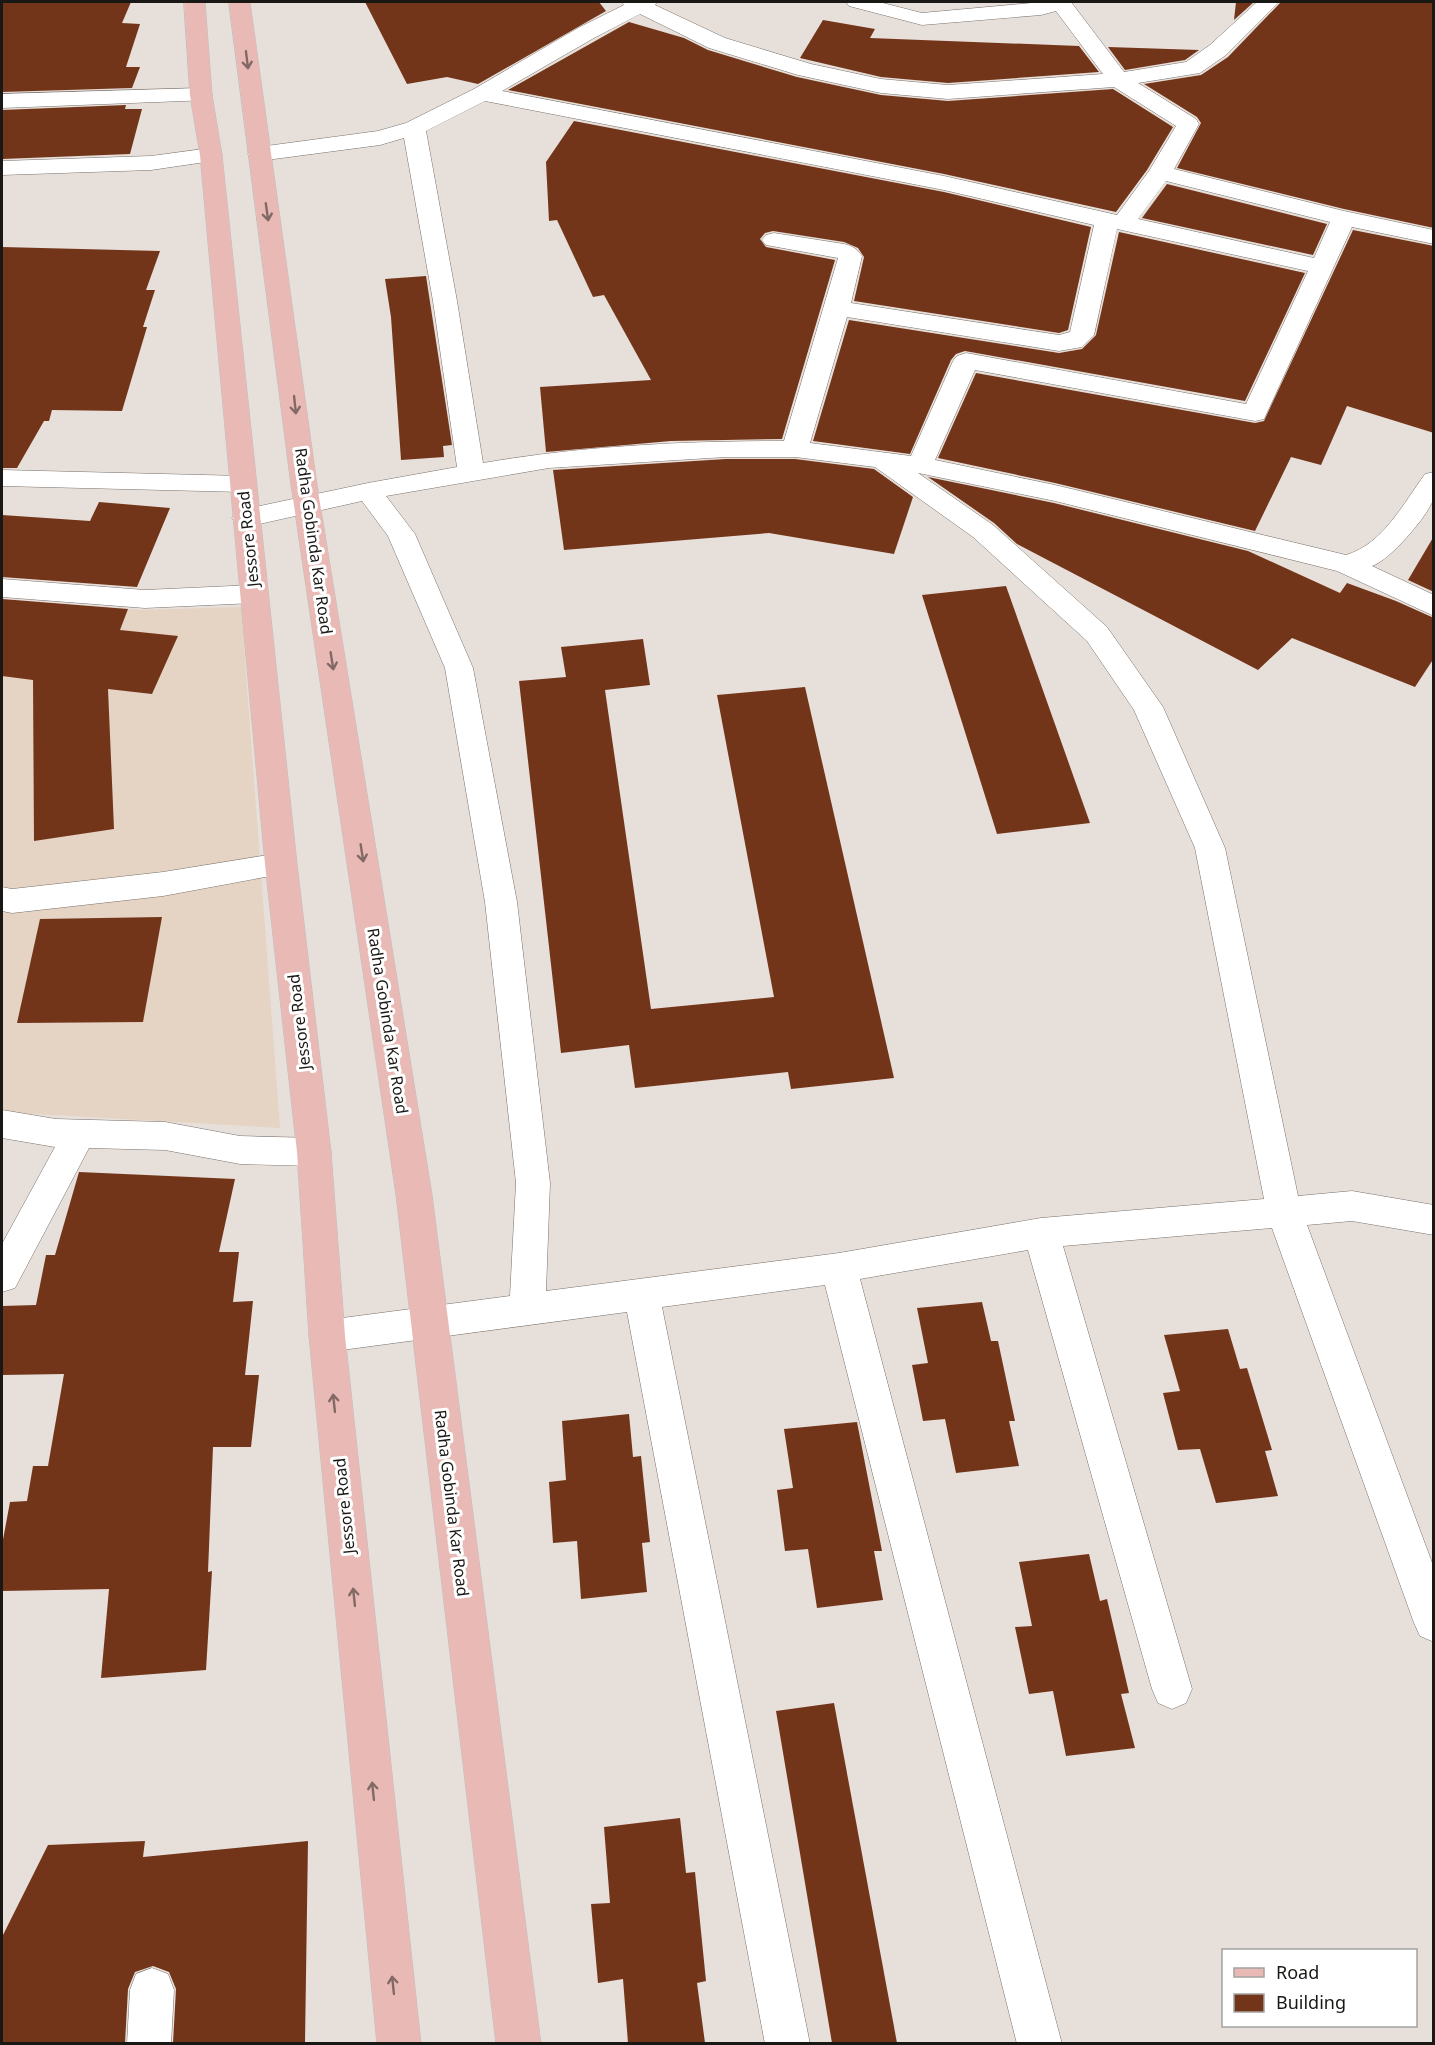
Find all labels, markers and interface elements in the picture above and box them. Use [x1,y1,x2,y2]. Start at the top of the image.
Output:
one-way arrow [241,49,252,69]
one-way arrow [262,202,273,222]
one-way arrow [290,395,301,415]
street label: Radha Gobinda Kar Road [290,446,338,636]
street label: Jessore Road [232,490,264,590]
one-way arrow [326,650,337,670]
one-way arrow [356,843,367,863]
street label: Radha Gobinda Kar Road [362,926,414,1116]
street label: Jessore Road [282,973,316,1073]
one-way arrow [328,1394,339,1414]
street label: Radha Gobinda Kar Road [430,1408,474,1598]
street label: Jessore Road [328,1457,360,1557]
one-way arrow [348,1588,359,1608]
one-way arrow [367,1782,378,1802]
legend [1222,1949,1417,2027]
text: Road [1276,1960,1319,1984]
one-way arrow [387,1976,398,1996]
text: Building [1276,1990,1346,2014]

